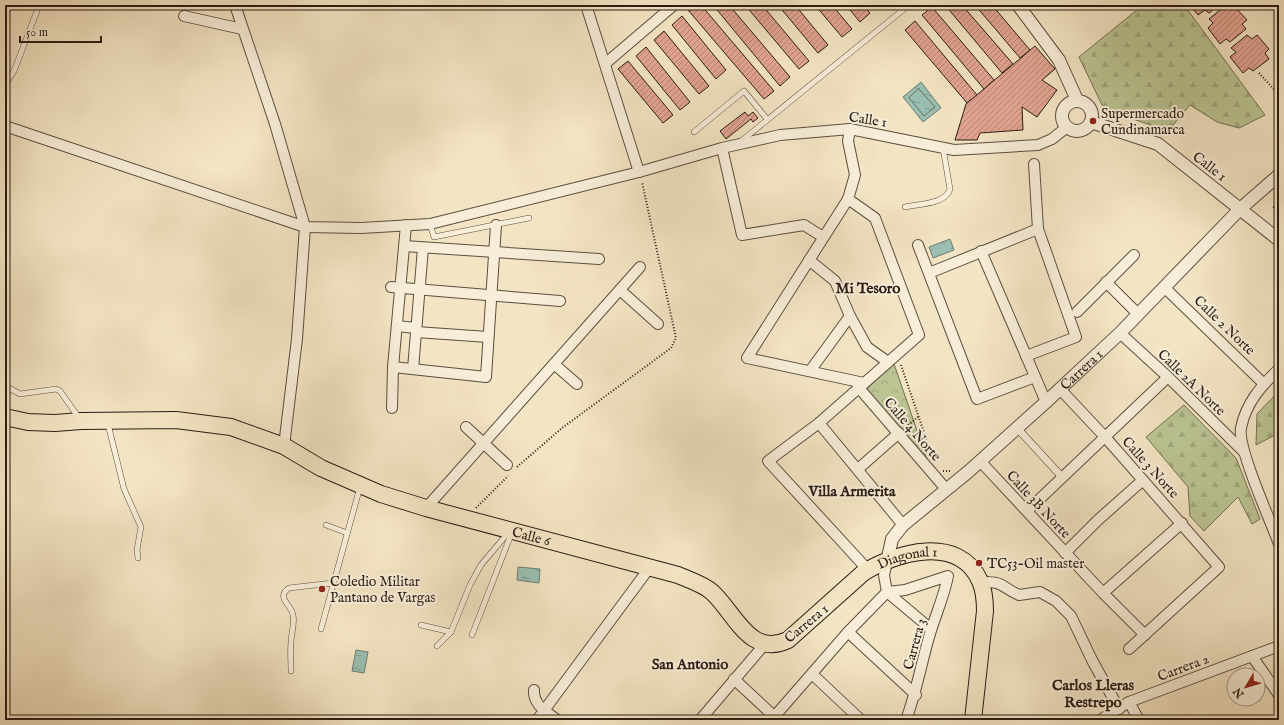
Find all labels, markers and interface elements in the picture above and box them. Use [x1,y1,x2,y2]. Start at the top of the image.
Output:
scale bar [20,18,101,44]
text: 50 m [26,25,48,40]
place label: Supermercado Cundinamarca [1101,105,1185,139]
street label: Calle 1 [847,108,888,132]
marker: Supermercado Cundinamarca [1088,116,1098,126]
street label: Calle 1 [1189,148,1230,186]
district label: Mi Tesoro [836,279,900,298]
street label: Calle 2 Norte [1190,292,1259,360]
street label: Carrera 1 [1057,346,1107,394]
street label: Calle 2A Norte [1153,346,1230,420]
street label: Calle 4 Norte [880,394,945,466]
street label: Calle 3 Norte [1118,433,1183,503]
street label: Calle 3B Norte [1002,467,1075,543]
district label: Villa Armerita [808,482,896,501]
street label: Calle 6 [510,523,553,551]
street label: Diagonal 1 [875,543,938,574]
place label: TC53-Oil master [987,555,1084,573]
marker: TC53-Oil master [974,558,984,568]
place label: Coledio Militar Pantano de Vargas [330,573,435,607]
marker: Coledio Militar Pantano de Vargas [317,584,327,594]
street label: Carrera 1 [781,600,832,647]
street label: Carrera 3 [900,617,930,672]
street label: Carrera 2 [1155,650,1212,686]
district label: San Antonio [652,655,728,674]
north arrow [1226,667,1266,707]
district label: Carlos Lleras Restrepo [1052,676,1135,712]
text: N [1230,684,1248,701]

